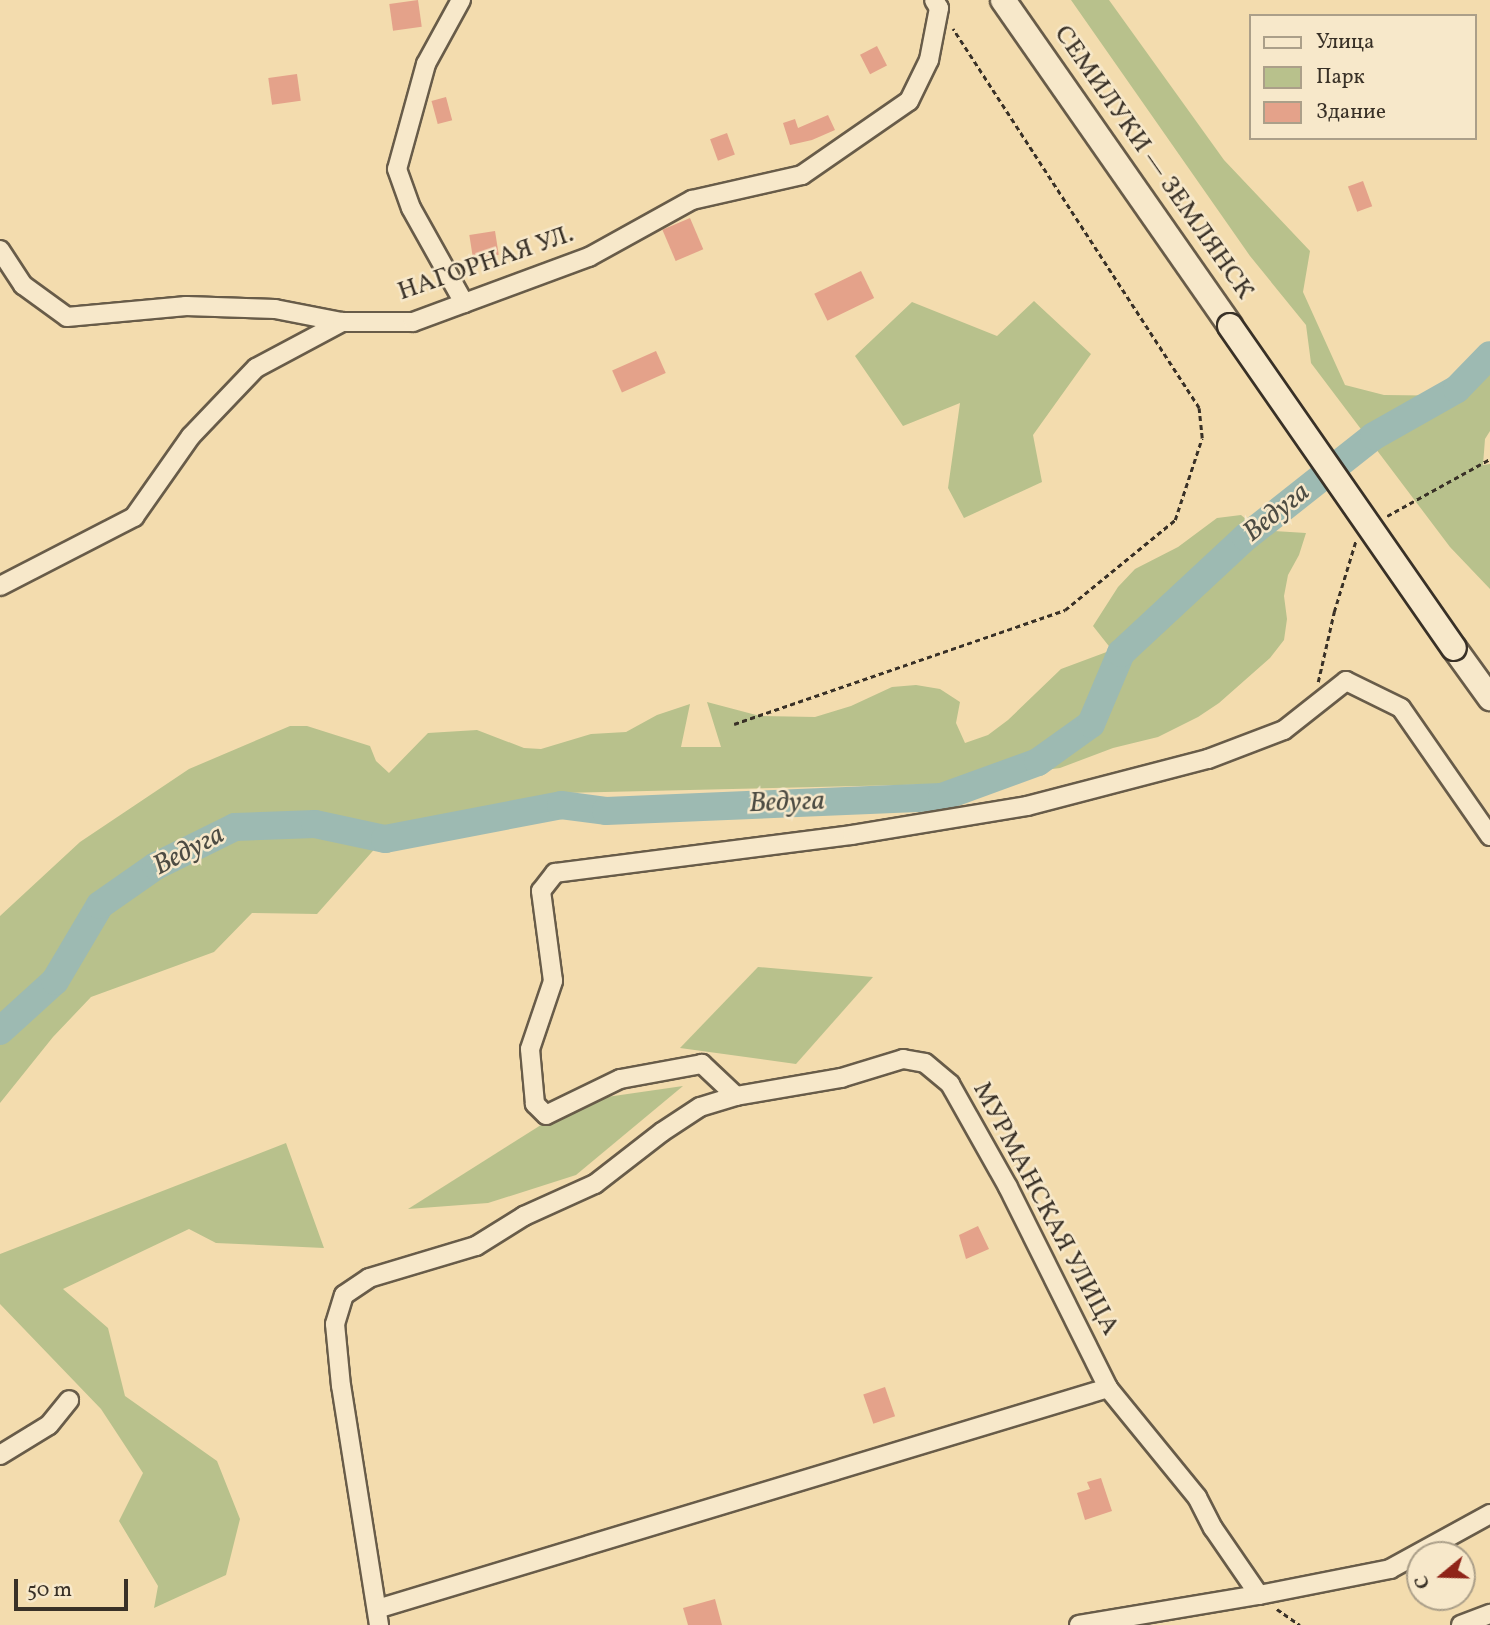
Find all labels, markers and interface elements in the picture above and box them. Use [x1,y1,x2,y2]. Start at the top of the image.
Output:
legend [1248,14,1476,140]
street label: СЕМИЛУКИ — ЗЕМЛЯНСК [1046,20,1260,306]
text: Улица [1316,28,1374,57]
text: Парк [1316,63,1365,92]
text: Здание [1316,98,1386,127]
street label: НАГОРНАЯ УЛ. [394,219,578,309]
water label: Ведуга [1237,476,1317,550]
water label: Ведуга [748,785,826,821]
water label: Ведуга [148,818,230,884]
street label: МУРМАНСКАЯ УЛИЦА [965,1077,1125,1341]
north arrow [1406,1541,1476,1611]
scale bar [18,1566,131,1610]
text: С [1409,1572,1437,1592]
text: 50 m [27,1576,72,1605]

